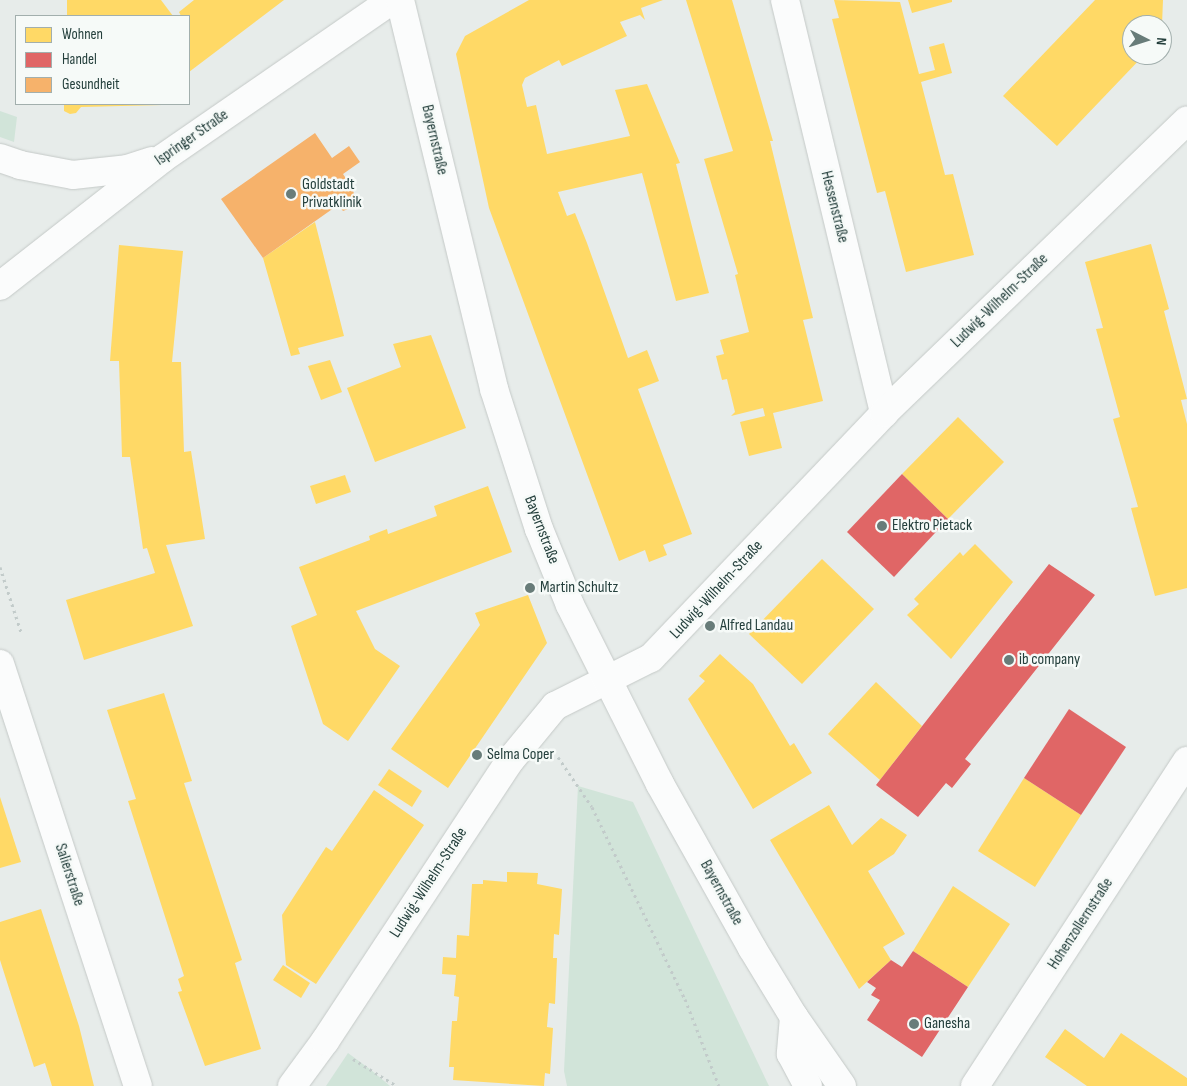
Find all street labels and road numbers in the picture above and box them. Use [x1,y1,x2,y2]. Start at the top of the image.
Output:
street label: Bayernstraße [417,103,451,177]
street label: Ispringer Straße [152,106,232,170]
street label: Hessenstraße [816,169,852,245]
street label: Ludwig-Wilhelm-Straße [947,250,1053,352]
street label: Bayernstraße [519,493,563,567]
street label: Ludwig-Wilhelm-Straße [667,537,767,643]
street label: Ludwig-Wilhelm-Straße [386,824,472,942]
street label: Salierstraße [50,841,88,909]
street label: Bayernstraße [695,857,747,929]
street label: Hohenzollernstraße [1044,875,1118,973]

